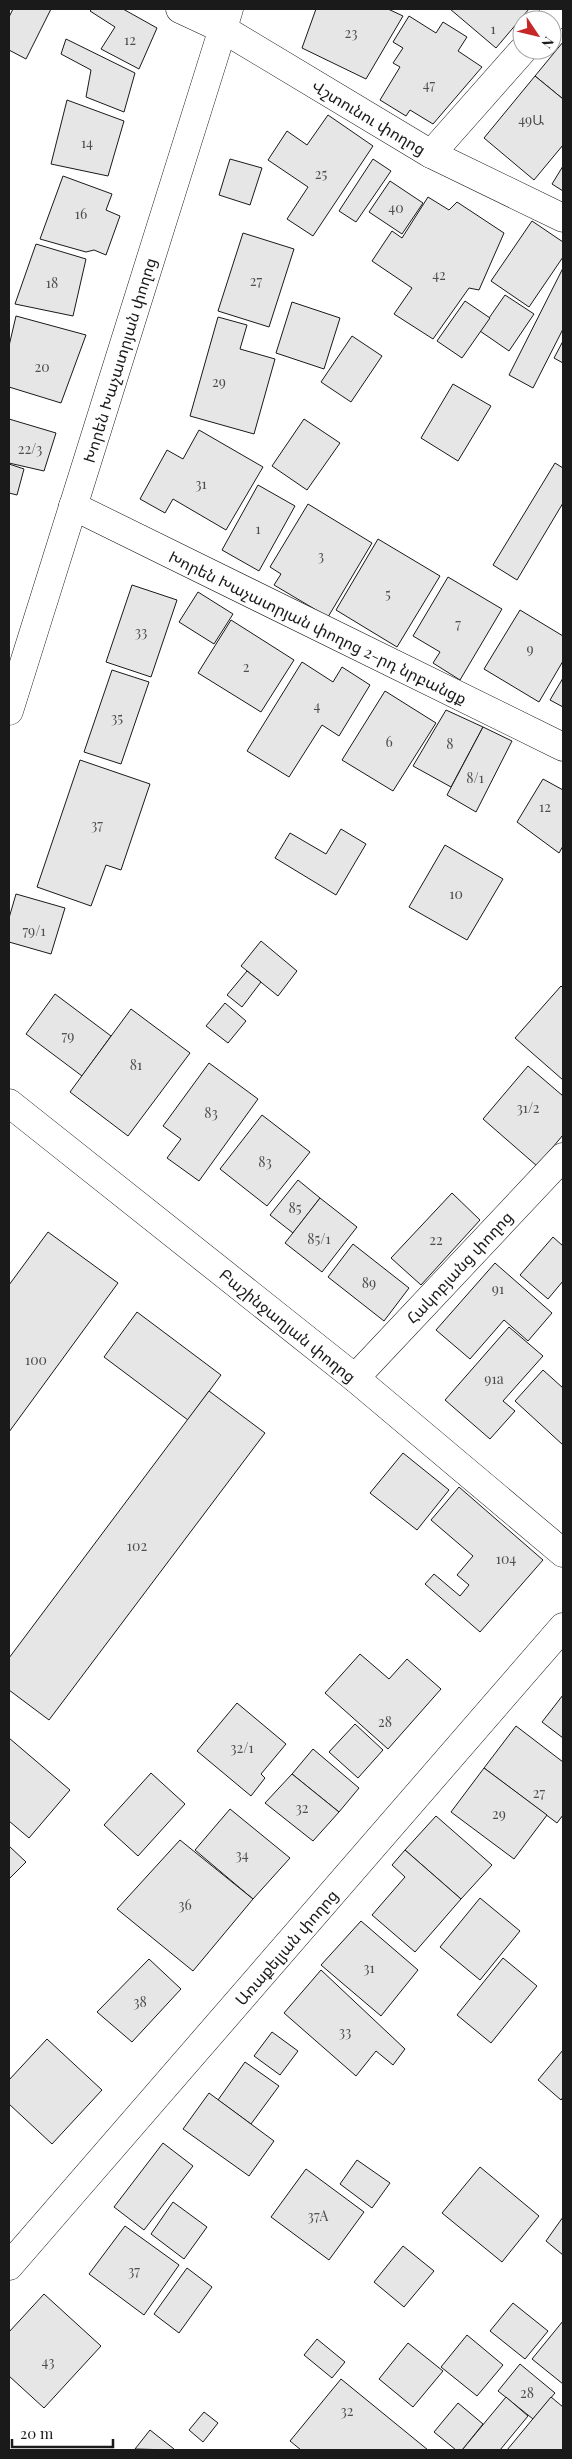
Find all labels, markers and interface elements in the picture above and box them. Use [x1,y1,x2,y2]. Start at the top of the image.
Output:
north arrow [512,10,562,60]
house number: 1 [490,19,496,38]
house number: 23 [344,23,358,42]
house number: 12 [124,30,136,49]
text: N [537,33,559,52]
street label: Վշտունու փողոց [308,75,430,159]
house number: 47 [423,75,436,94]
house number: 49Ա [518,110,544,129]
house number: 14 [81,133,93,152]
house number: 25 [315,164,327,183]
house number: 40 [388,198,404,217]
house number: 16 [75,204,87,223]
street label: Խորեն Խաչատրյան փողոց [78,255,160,465]
house number: 42 [432,265,446,284]
house number: 27 [250,271,263,290]
house number: 18 [46,273,58,292]
house number: 20 [34,357,50,376]
house number: 29 [212,372,226,391]
house number: 22/3 [18,439,42,458]
house number: 31 [195,474,207,493]
house number: 1 [255,519,261,538]
street label: Խորեն Խաչատրյան փողոց 2-րդ նրբանցք [166,546,470,708]
house number: 3 [318,546,324,565]
house number: 5 [385,584,391,603]
house number: 7 [455,614,461,633]
house number: 33 [135,622,147,641]
house number: 9 [526,639,534,658]
house number: 2 [243,658,249,674]
house number: 4 [314,696,321,715]
house number: 35 [111,708,123,727]
house number: 6 [385,732,393,751]
house number: 8 [446,734,454,753]
house number: 8/1 [466,768,484,787]
house number: 12 [539,797,551,816]
house number: 37 [91,815,103,834]
house number: 10 [449,884,463,903]
house number: 79/1 [22,921,46,940]
house number: 79 [62,1026,74,1045]
house number: 81 [130,1055,142,1074]
house number: 31/2 [516,1098,540,1117]
house number: 83 [204,1103,218,1122]
house number: 83 [258,1152,272,1171]
house number: 85 [288,1198,302,1217]
street label: Հակոբյանց փողոց [401,1206,517,1328]
house number: 85/1 [307,1229,331,1248]
house number: 22 [429,1230,443,1249]
street label: Բաշինջաղյան փողոց [215,1263,361,1387]
house number: 89 [362,1273,376,1292]
house number: 91 [492,1279,504,1298]
house number: 100 [25,1350,47,1369]
house number: 91a [484,1369,504,1388]
house number: 102 [127,1536,147,1555]
house number: 104 [496,1549,516,1568]
house number: 28 [378,1712,392,1731]
house number: 32/1 [230,1738,254,1757]
house number: 27 [533,1783,546,1802]
house number: 32 [295,1798,309,1817]
house number: 29 [492,1804,506,1823]
house number: 34 [235,1845,249,1864]
street label: Առաքելյան փողոց [230,1885,342,2009]
house number: 36 [178,1895,192,1914]
house number: 31 [363,1958,375,1977]
house number: 38 [133,1992,147,2011]
house number: 33 [339,2022,351,2041]
house number: 37A [308,2206,329,2225]
house number: 37 [128,2261,140,2280]
house number: 43 [42,2352,54,2371]
house number: 28 [520,2383,534,2402]
house number: 32 [340,2401,354,2420]
scale bar [12,2416,114,2448]
text: 20 m [20,2423,54,2443]

